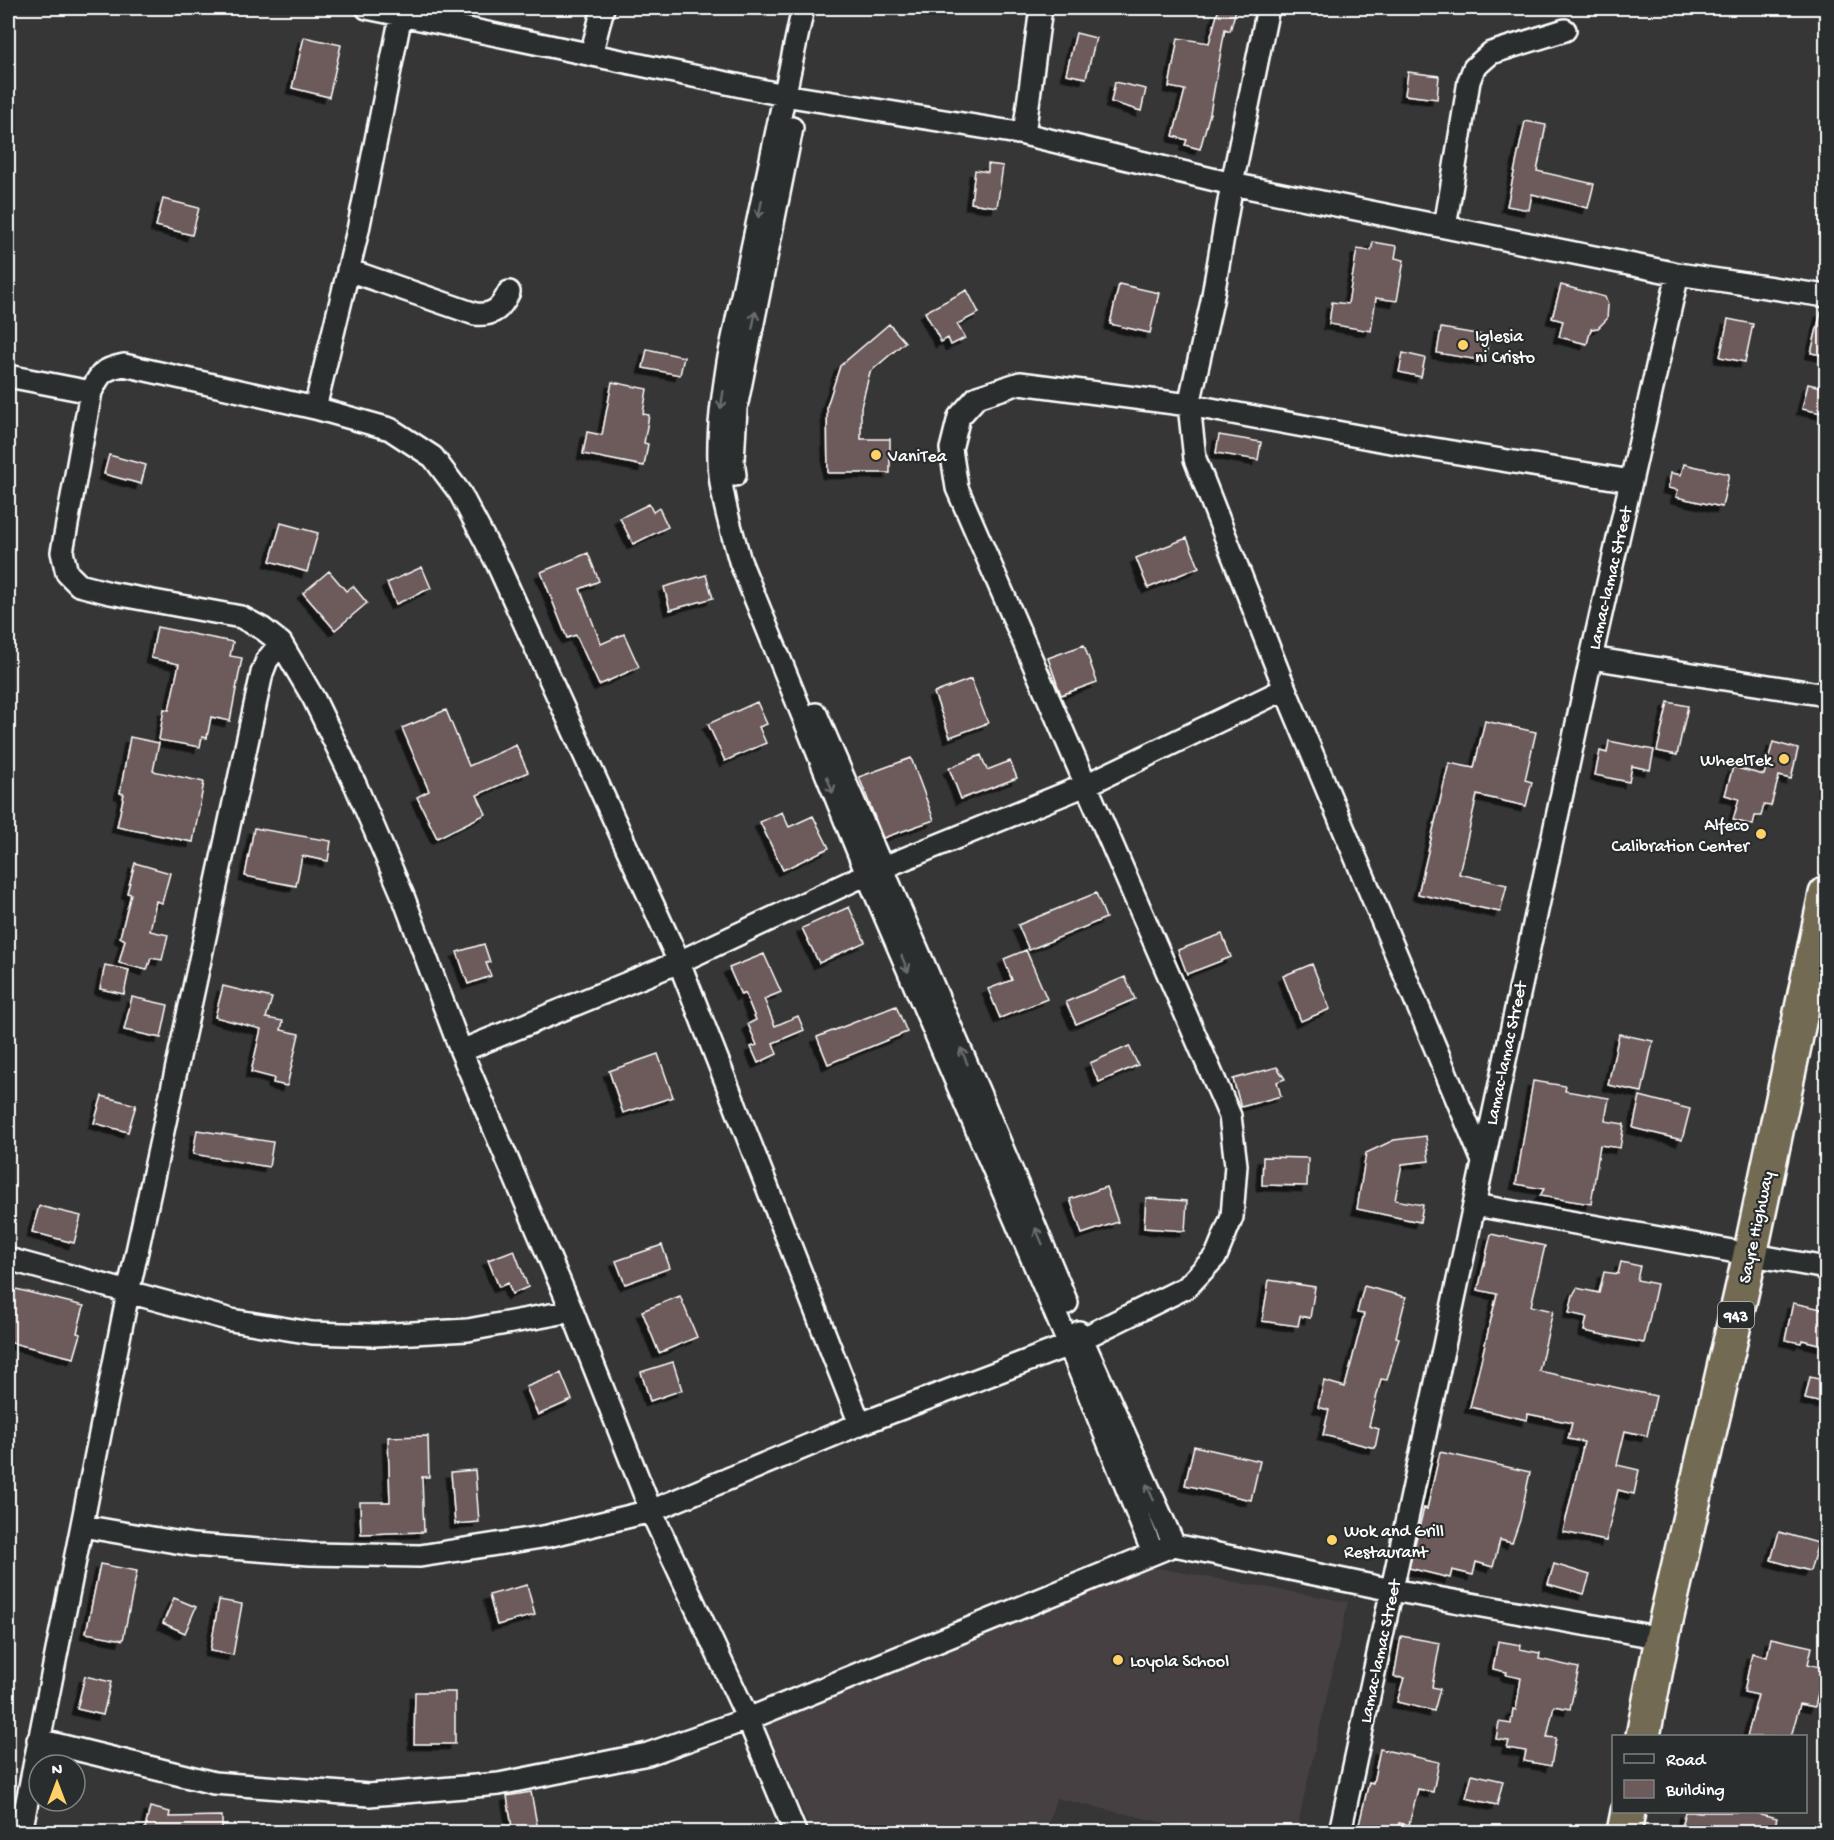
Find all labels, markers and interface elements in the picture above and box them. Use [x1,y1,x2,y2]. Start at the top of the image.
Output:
one-way arrow [754,198,765,218]
one-way arrow [748,311,760,330]
place label: Iglesia ni Cristo [1475,327,1535,369]
marker: Iglesia ni Cristo [1456,338,1470,352]
one-way arrow [716,389,727,409]
place label: VaniTea [887,447,948,468]
marker: VaniTea [869,448,883,462]
street label: Lamac-lamac Street [1585,503,1638,652]
place label: WheelTek [1700,751,1774,772]
marker: WheelTek [1777,752,1791,766]
one-way arrow [825,775,836,793]
place label: Alfeco Calibration Center [1612,816,1751,858]
marker: Alfeco Calibration Center [1754,827,1768,841]
one-way arrow [900,955,912,973]
street label: Lamac-lamac Street [1482,978,1533,1127]
one-way arrow [957,1048,969,1066]
street label: Sayre Highway [1735,1169,1780,1285]
one-way arrow [1033,1227,1044,1246]
road number: 943 [1718,1302,1754,1328]
one-way arrow [1144,1483,1156,1501]
place label: Wok and Grill Restaurant [1344,1522,1444,1564]
marker: Wok and Grill Restaurant [1325,1533,1339,1547]
street label: Lamac-lamac Street [1356,1576,1407,1725]
place label: Loyola School [1130,1652,1229,1673]
marker: Loyola School [1111,1653,1125,1667]
legend [1612,1735,1807,1813]
text: Road [1666,1751,1707,1772]
north arrow [27,1753,87,1813]
text: N [52,1762,63,1781]
text: Building [1665,1781,1725,1802]

